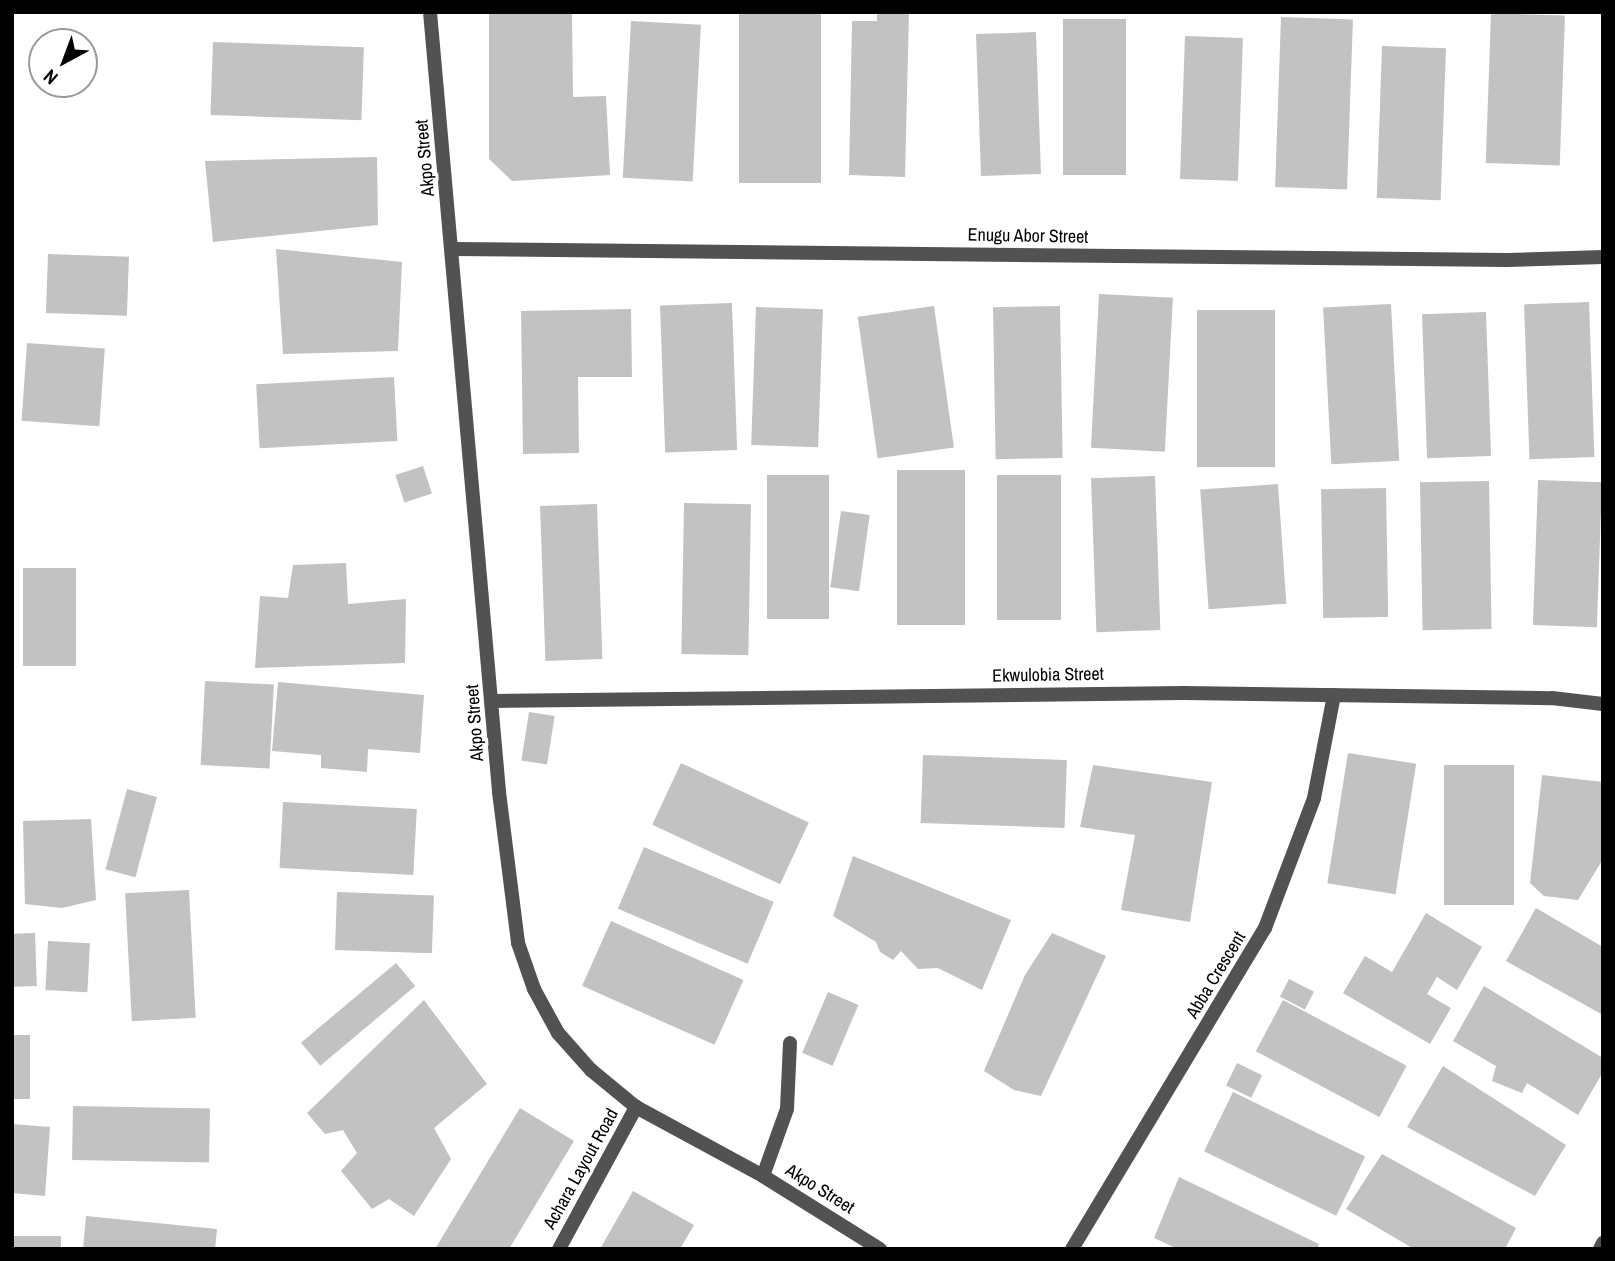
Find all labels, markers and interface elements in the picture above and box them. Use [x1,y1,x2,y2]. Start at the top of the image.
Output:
north arrow [28,28,98,98]
text: N [38,64,63,91]
street label: Akpo Street [411,119,439,197]
street label: Enugu Abor Street [967,224,1089,248]
street label: Ekwulobia Street [992,663,1104,687]
street label: Akpo Street [462,684,488,762]
street label: Abba Crescent [1182,928,1250,1022]
street label: Achara Layout Road [539,1105,623,1233]
street label: Akpo Street [782,1159,858,1219]

